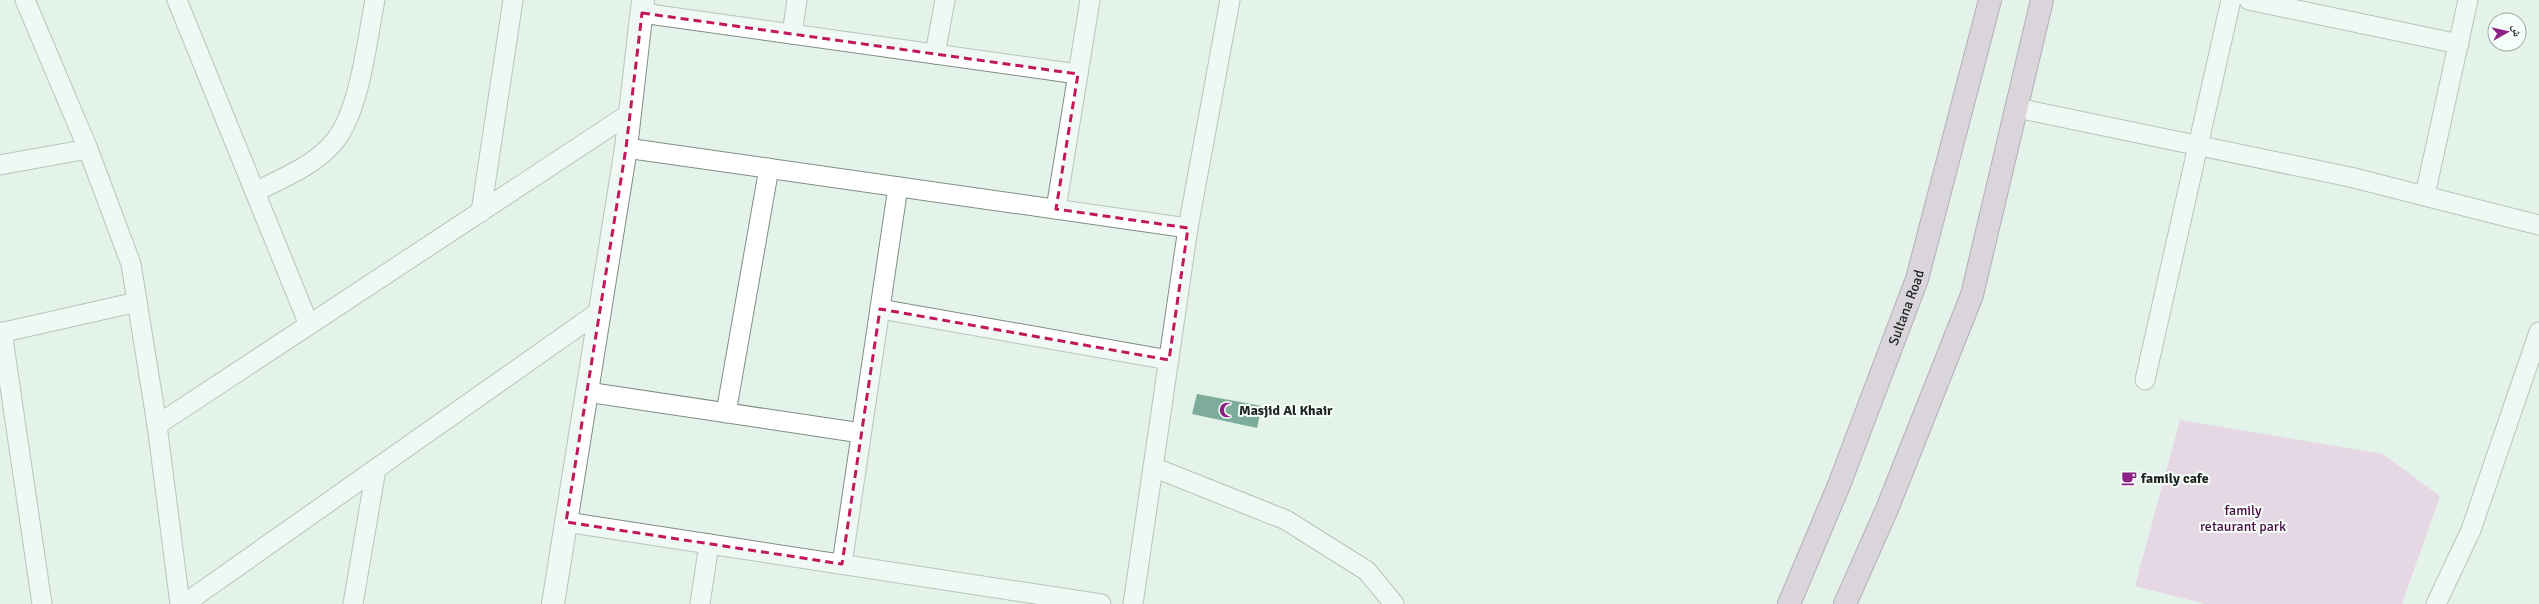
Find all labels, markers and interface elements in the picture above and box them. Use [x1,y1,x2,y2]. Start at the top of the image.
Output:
north arrow [2487,12,2527,52]
text: ش [2508,24,2524,38]
street label: Sultana Road [1885,268,1928,348]
mosque icon: Masjid Al Khair [1218,401,1236,419]
place label: Masjid Al Khair [1239,402,1333,419]
cafe icon: family cafe [2120,469,2138,487]
place label: family cafe [2140,470,2209,487]
park label: family retaurant park [2200,502,2286,535]

